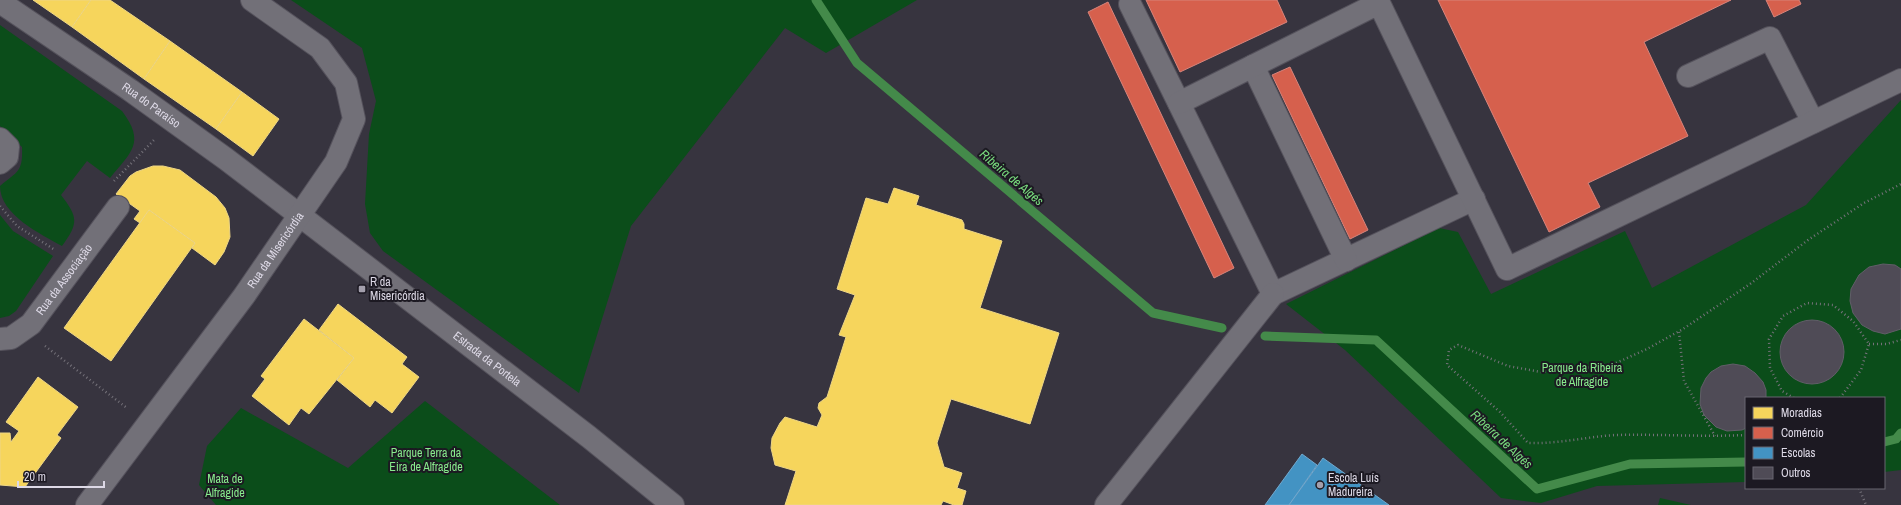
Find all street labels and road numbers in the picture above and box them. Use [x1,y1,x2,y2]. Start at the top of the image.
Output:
street label: Rua do Paraíso [119,79,184,132]
street label: Rua da Misericórdia [244,208,308,292]
street label: Rua da Associação [32,241,96,318]
street label: Estrada da Portela [450,328,525,390]

